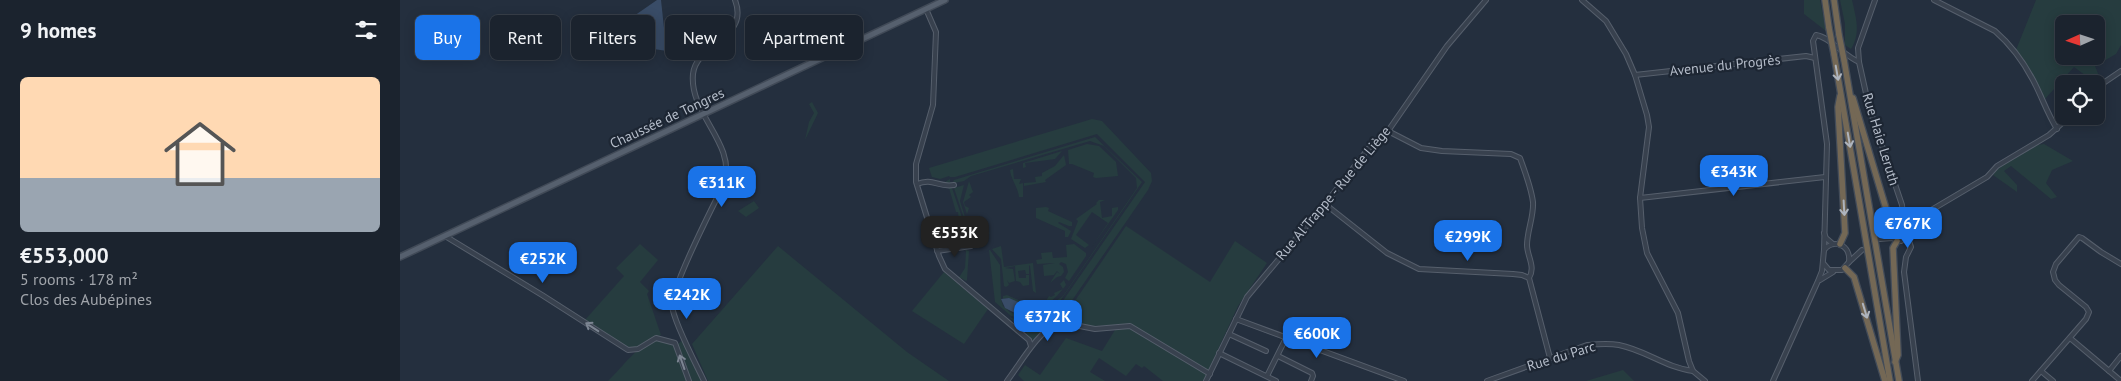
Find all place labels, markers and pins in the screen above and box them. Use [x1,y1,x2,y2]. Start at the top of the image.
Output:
pin: €343K [1699,154,1769,197]
pin: €311K [687,166,757,208]
pin: €767K [1873,206,1943,249]
pin: €553K [920,216,990,258]
pin: €299K [1433,220,1503,262]
pin: €252K [508,242,578,284]
pin: €242K [652,278,722,320]
pin: €372K [1013,300,1083,342]
pin: €600K [1282,316,1352,359]

